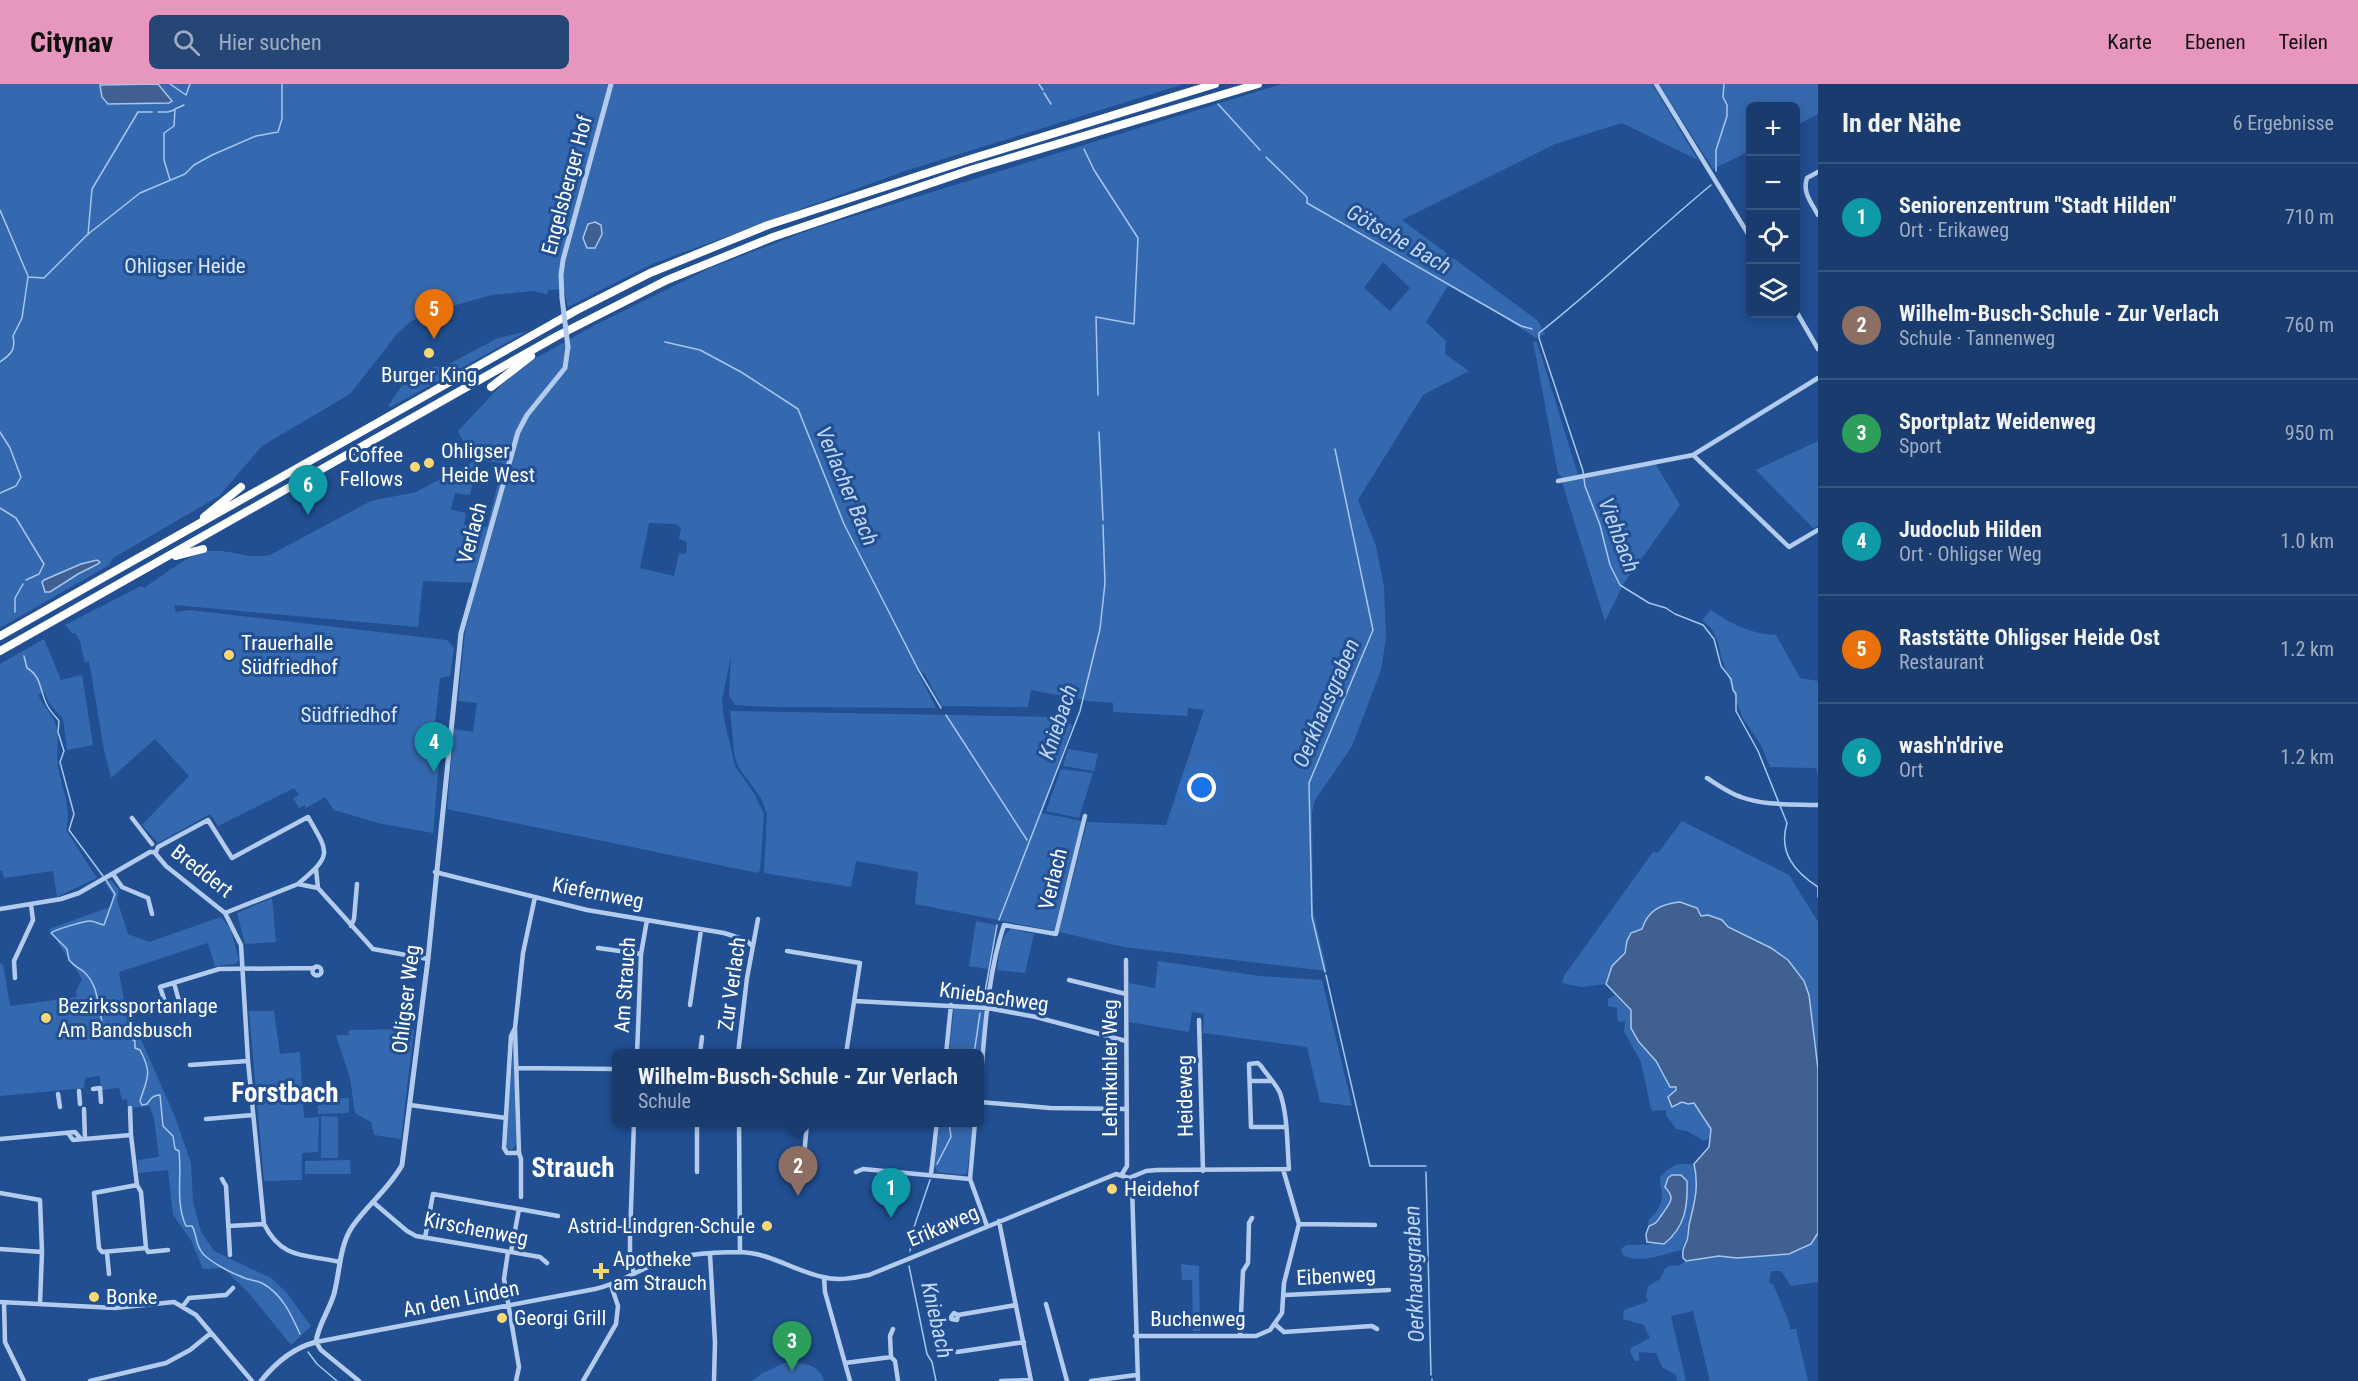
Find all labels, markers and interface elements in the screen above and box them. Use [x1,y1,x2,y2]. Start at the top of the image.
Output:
search box [149,15,569,69]
text: Citynav [30,26,113,59]
icon: search [170,26,203,59]
text: Hier suchen [218,30,322,55]
text: Karte [2107,30,2152,54]
text: Ebenen [2185,30,2246,54]
text: Teilen [2279,30,2328,54]
map controls [1746,102,1800,318]
button: + [1746,102,1800,156]
text: In der Nähe [1842,108,1961,138]
text: 6 Ergebnisse [2233,111,2334,135]
street label: Engelsberger Hof [537,112,597,257]
button: − [1746,156,1800,210]
text: Seniorenzentrum "Stadt Hilden" [1899,193,2176,218]
water label: Götsche Bach [1342,199,1456,279]
text: 1 [1856,205,1867,229]
text: 710 m [2285,205,2334,229]
button: locate [1746,210,1800,264]
text: Ort · Erikaweg [1899,218,2009,242]
park label: Ohligser Heide [124,254,246,278]
button: layers [1746,264,1800,318]
pin: 5 [414,290,454,339]
text: Wilhelm-Busch-Schule - Zur Verlach [1899,301,2219,326]
text: 2 [1856,313,1867,337]
text: 760 m [2285,313,2334,337]
text: Schule · Tannenweg [1899,326,2055,350]
marker: Burger King [422,346,436,360]
place label: Burger King [381,363,477,387]
text: Sportplatz Weidenweg [1899,409,2096,434]
text: 3 [1856,421,1867,445]
text: 950 m [2285,421,2334,445]
water label: Verlacher Bach [811,423,883,549]
text: Sport [1899,434,1942,458]
place label: Ohligser Heide West [441,439,535,487]
place label: Coffee Fellows [340,443,403,491]
marker: Ohligser Heide West [422,456,436,470]
marker: Coffee Fellows [408,460,422,474]
pin: 6 [288,466,328,515]
water label: Viehbach [1593,494,1645,576]
street label: Verlach [452,500,492,566]
text: Judoclub Hilden [1899,517,2042,542]
text: 4 [1856,529,1867,553]
text: 1.0 km [2280,529,2334,553]
text: Ort · Ohligser Weg [1899,542,2042,566]
text: Raststätte Ohligser Heide Ost [1899,625,2160,650]
place label: Trauerhalle Südfriedhof [241,631,338,679]
water label: Oerkhausgraben [1288,635,1364,771]
text: 5 [1856,637,1867,661]
text: 1.2 km [2280,637,2334,661]
marker: Trauerhalle Südfriedhof [222,648,236,662]
text: Restaurant [1899,650,1984,674]
water label: Kniebach [1034,681,1082,763]
park label: Südfriedhof [301,703,398,727]
pin: 4 [414,722,454,772]
text: wash'n'drive [1899,733,2003,758]
text: 6 [1856,745,1867,769]
text: 1.2 km [2280,745,2334,769]
text: Ort [1899,758,1924,782]
your location [1187,773,1216,802]
street label: Breddert [167,840,237,902]
street label: Verlach [1034,846,1072,912]
street label: Kiefernweg [550,872,646,914]
street label: Am Strauch [610,936,640,1034]
street label: Zur Verlach [714,936,750,1032]
street label: Ohligser Weg [387,943,425,1055]
street label: Kniebachweg [938,977,1050,1017]
place label: Bezirkssportanlage Am Bandsbusch [58,994,218,1042]
street label: Lehmkuhler Weg [1098,999,1122,1137]
marker: Bezirkssportanlage Am Bandsbusch [39,1011,53,1025]
popup [612,1049,984,1127]
street label: Heideweg [1172,1055,1198,1137]
text: Wilhelm-Busch-Schule - Zur Verlach [638,1064,958,1089]
district label: Forstbach [231,1077,339,1109]
text: Schule [638,1089,691,1113]
pin: 2 [778,1146,818,1196]
district label: Strauch [531,1152,615,1184]
pin: 1 [872,1168,910,1218]
place label: Heidehof [1124,1177,1200,1201]
marker: Heidehof [1105,1182,1119,1196]
street label: Erikaweg [904,1200,982,1252]
water label: Oerkhausgraben [1399,1205,1429,1343]
street label: Kirschenweg [422,1207,530,1251]
place label: Astrid-Lindgren-Schule [568,1214,755,1238]
marker: Astrid-Lindgren-Schule [760,1219,774,1233]
place label: Apotheke am Strauch [613,1247,707,1295]
street label: Eibenweg [1296,1262,1376,1290]
marker: Apotheke am Strauch [594,1264,608,1278]
street label: An den Linden [401,1276,521,1322]
water label: Kniebach [916,1279,958,1361]
place label: Bonke [106,1285,157,1309]
marker: Bonke [87,1290,101,1304]
place label: Georgi Grill [514,1306,606,1330]
street label: Buchenweg [1150,1307,1246,1331]
marker: Georgi Grill [495,1311,509,1325]
pin: 3 [772,1322,812,1371]

